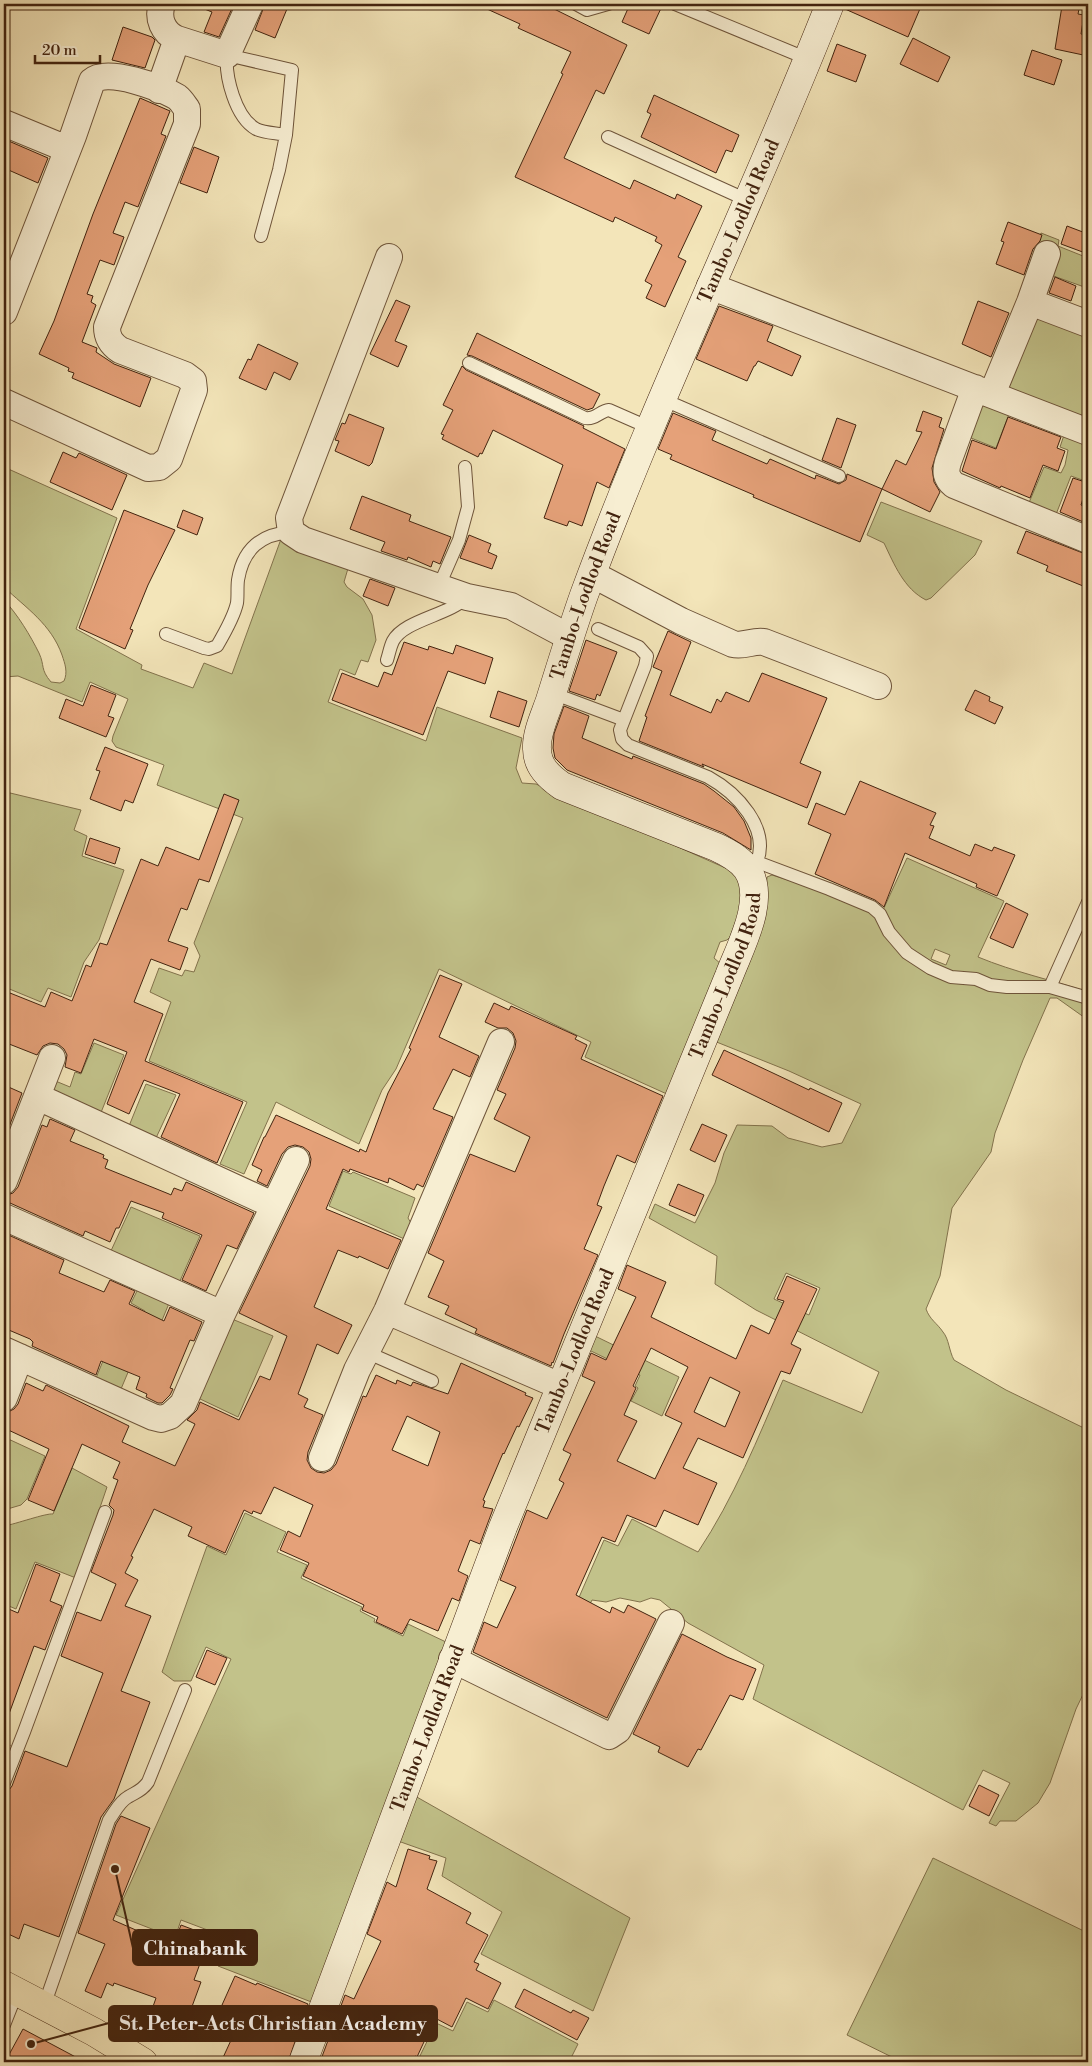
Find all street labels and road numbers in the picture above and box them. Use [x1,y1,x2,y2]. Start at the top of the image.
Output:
street label: Tambo-Lodlod Road [693,135,785,307]
street label: Tambo-Lodlod Road [545,508,627,683]
street label: Tambo-Lodlod Road [684,892,766,1063]
street label: Tambo-Lodlod Road [530,1265,620,1438]
street label: Tambo-Lodlod Road [385,1641,470,1816]

